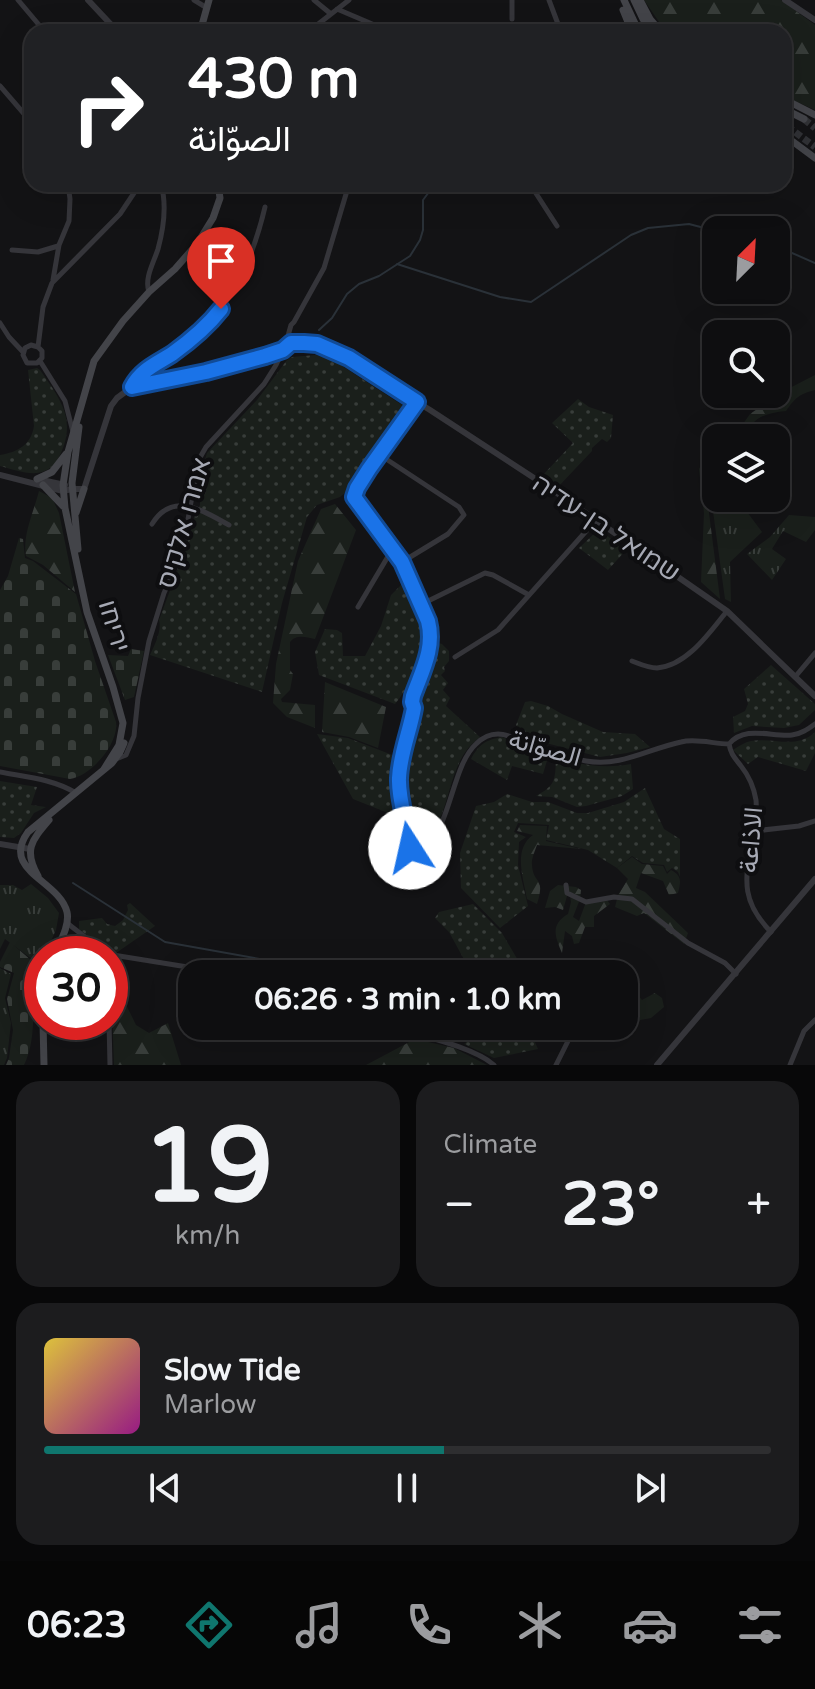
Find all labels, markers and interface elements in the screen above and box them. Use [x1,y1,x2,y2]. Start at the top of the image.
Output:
text: 430 m [188,46,359,113]
icon: right [56,56,160,160]
text: الصوّانة [188,118,291,161]
north arrow [702,216,790,304]
map controls [702,216,790,512]
pin [187,227,255,309]
icon: arrive [199,239,243,283]
button: search [702,320,790,408]
button: layers [702,424,790,512]
street label: אמרו אלקיס [150,454,218,592]
street label: שמואל בן-עדיה [526,467,686,589]
street label: יריחו [91,596,137,656]
street label: الصوّانة [505,723,585,773]
position arrow [368,806,452,890]
street label: الاذاعة [733,806,769,874]
speed limit sign: 30 [24,936,128,1040]
text: 06:26 · 3 min · 1.0 km [254,981,562,1018]
text: 19 [142,1105,273,1230]
text: Climate [444,1129,537,1160]
text: 23° [562,1169,660,1241]
text: − [444,1179,475,1232]
text: + [746,1179,771,1232]
text: km/h [175,1220,240,1251]
text: Slow Tide [164,1352,301,1389]
text: Marlow [164,1389,256,1420]
icon: previous [143,1466,187,1510]
icon: pause [385,1466,429,1510]
icon: next [628,1466,672,1510]
icon: directions [181,1597,237,1653]
icon: music [291,1597,347,1653]
icon: phone [401,1597,457,1653]
icon: climate [512,1597,568,1653]
icon: car [622,1597,678,1653]
icon: filters [732,1597,788,1653]
text: 06:23 [27,1604,127,1647]

